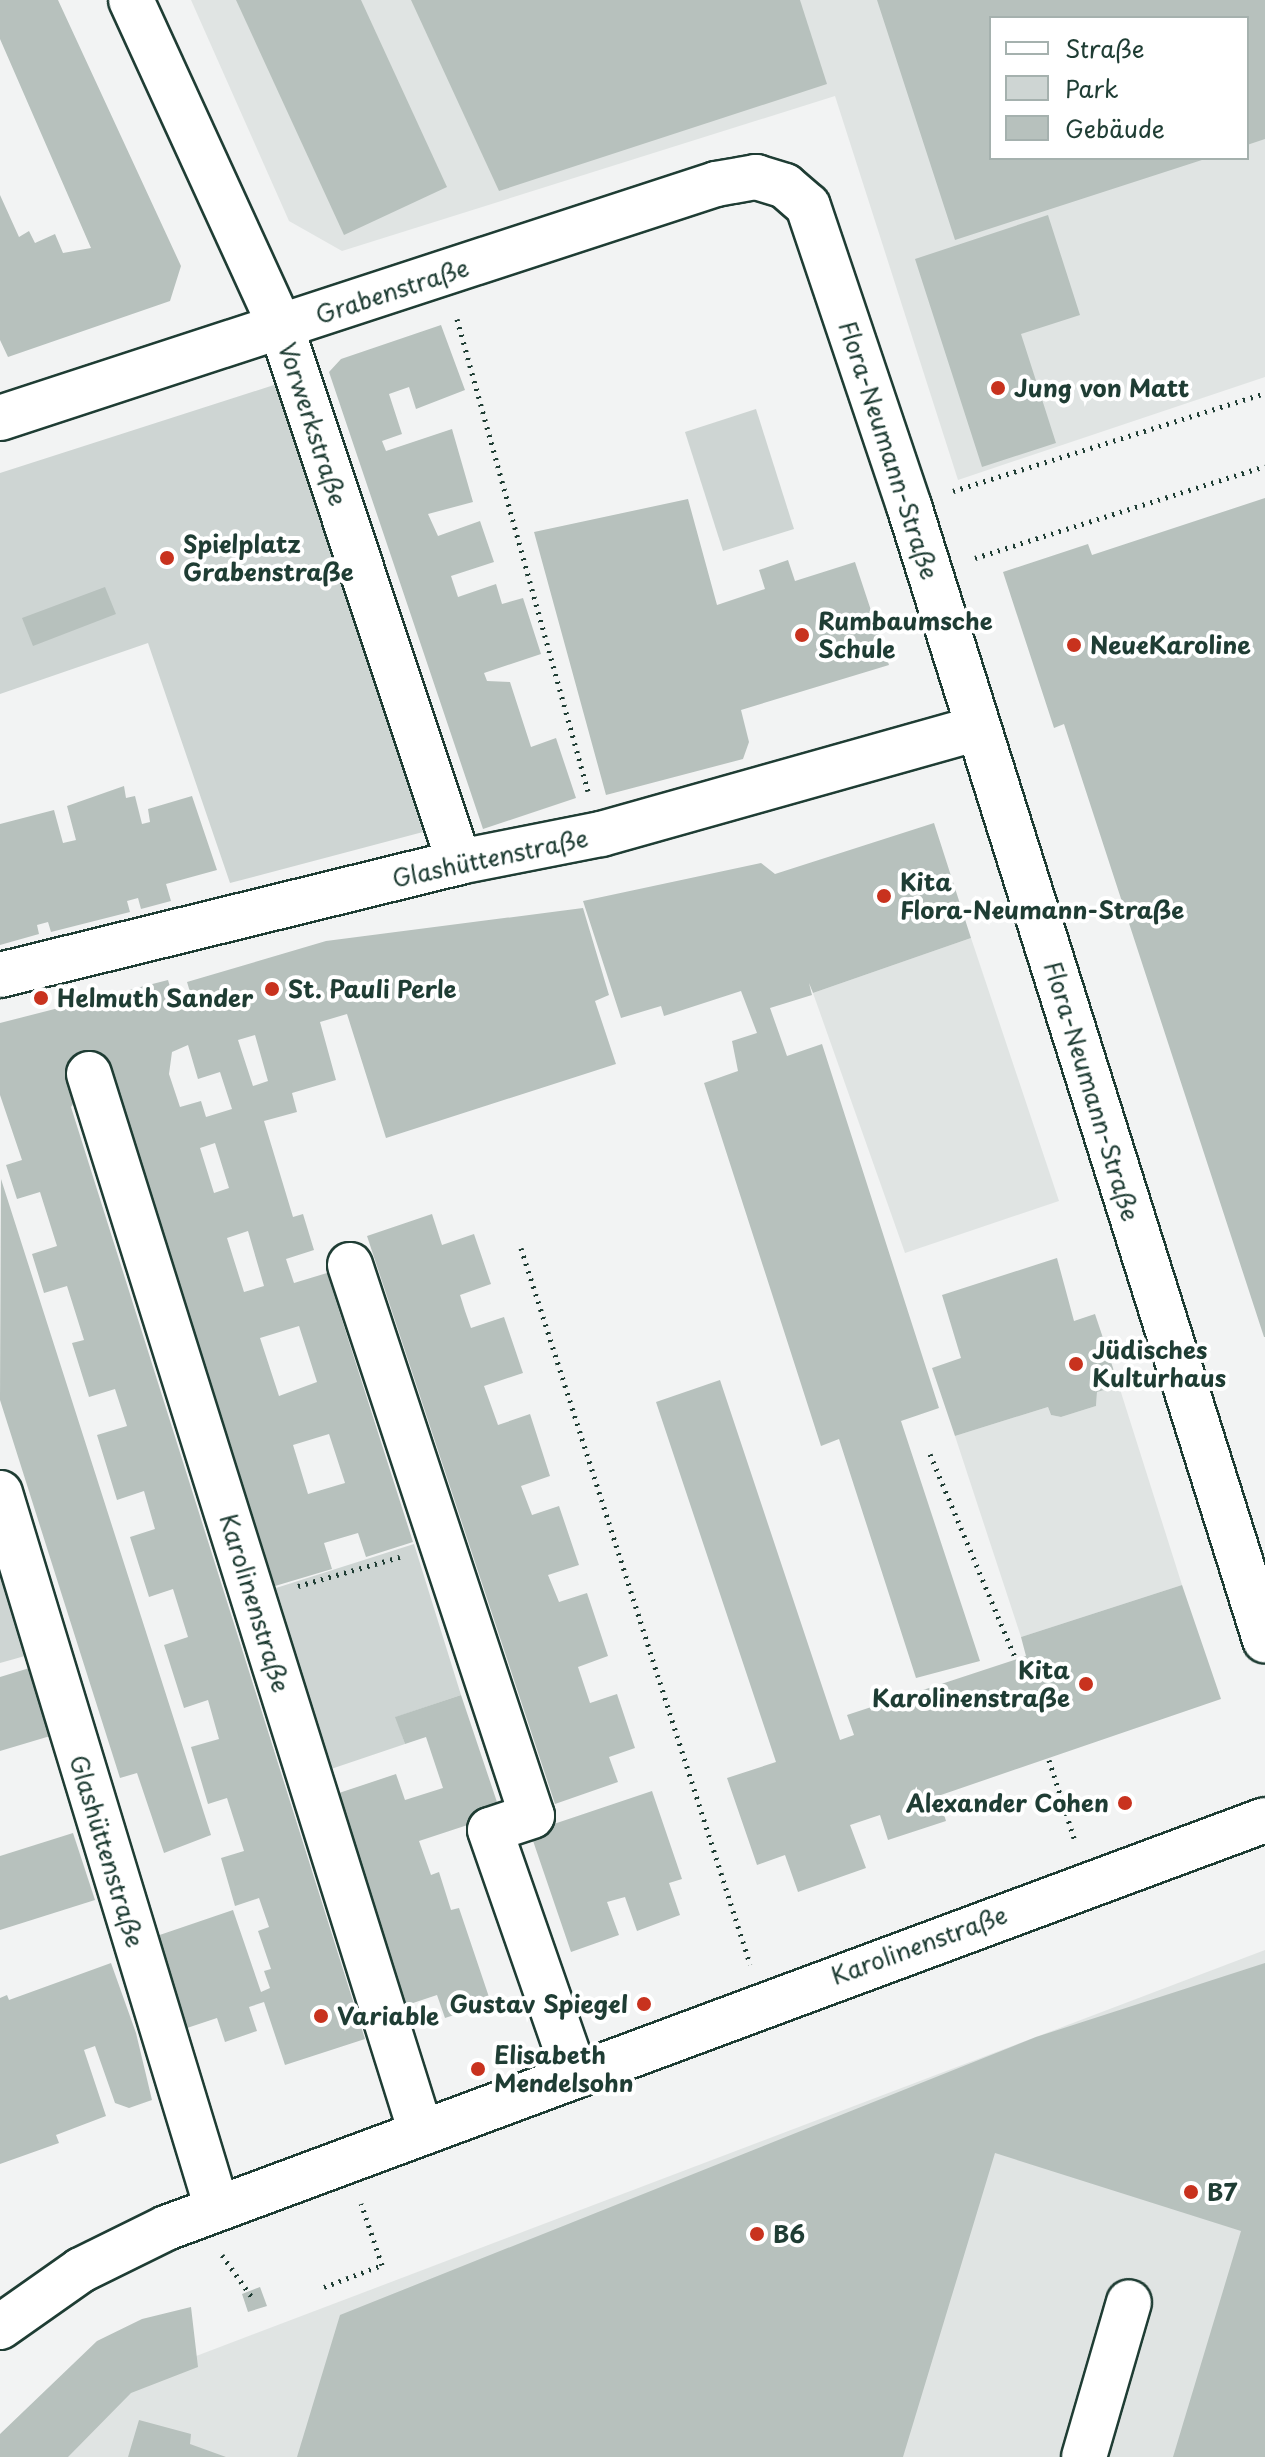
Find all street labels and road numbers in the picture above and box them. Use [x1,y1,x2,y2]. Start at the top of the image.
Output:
street label: Grabenstraße [312,253,472,329]
street label: Flora-Neumann-Straße [834,317,944,583]
street label: Vorwerkstraße [273,339,353,509]
street label: Glashüttenstraße [389,823,591,893]
street label: Flora-Neumann-Straße [1039,958,1145,1224]
street label: Karolinenstraße [214,1510,296,1696]
street label: Glashüttenstraße [64,1751,150,1951]
street label: Karolinenstraße [827,1900,1011,1990]

